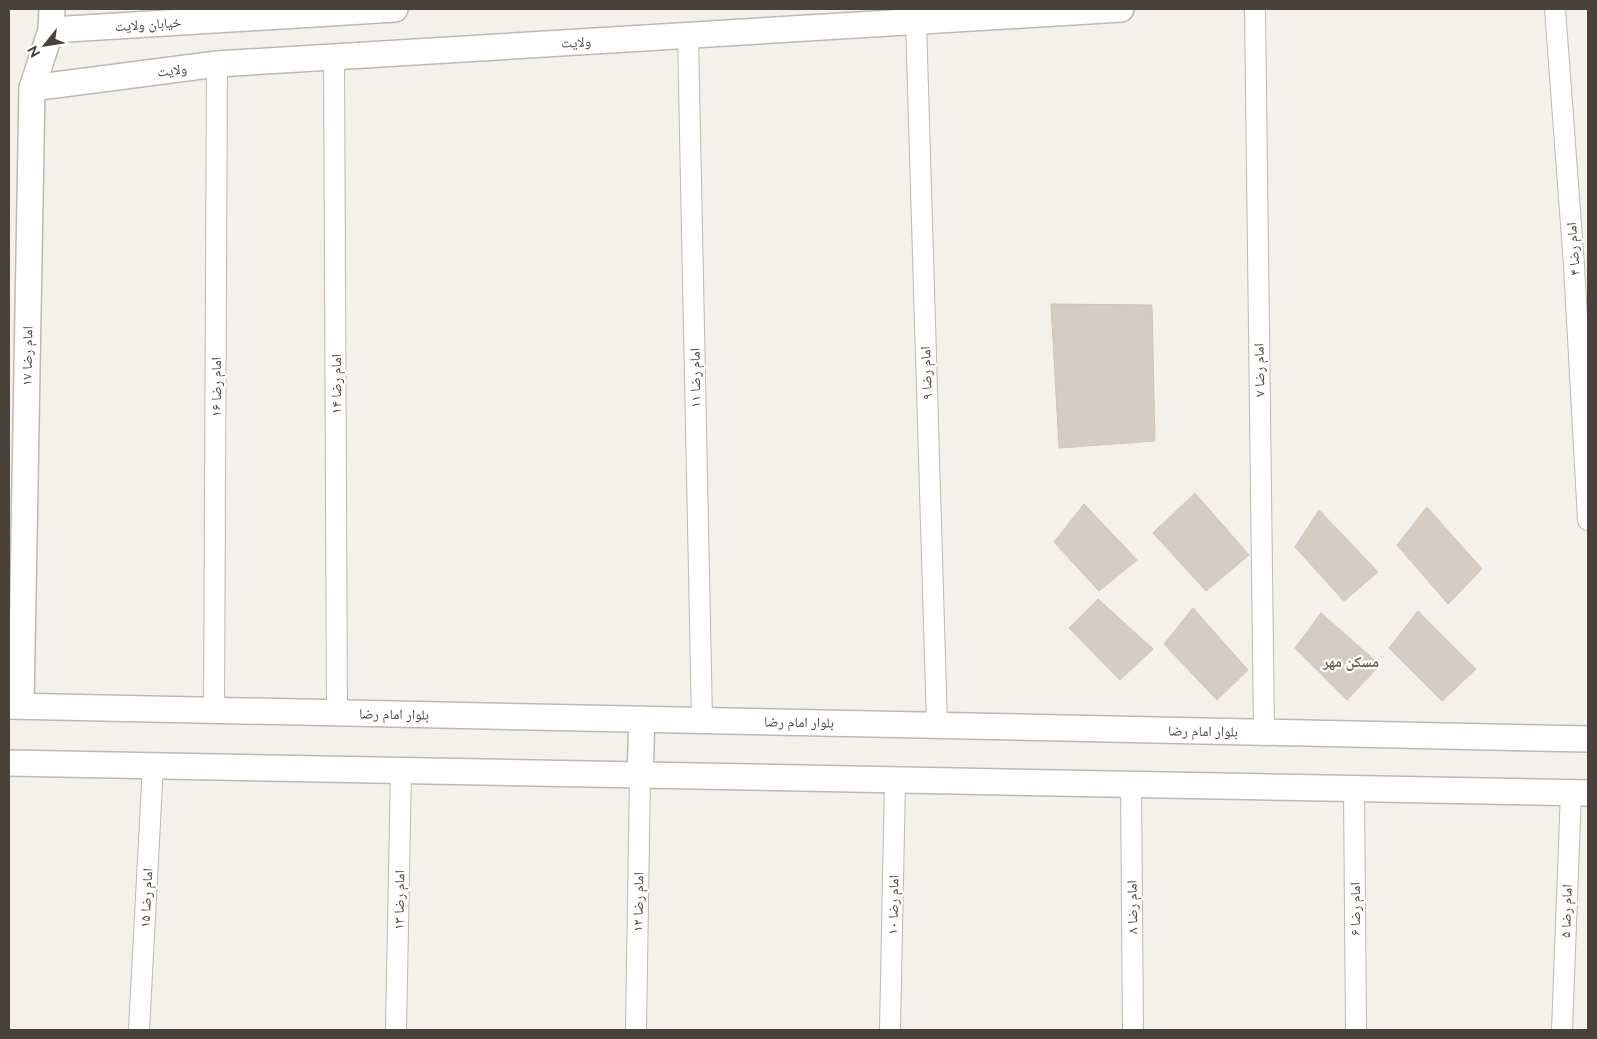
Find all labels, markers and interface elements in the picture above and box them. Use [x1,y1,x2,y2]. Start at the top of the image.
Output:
street label: خیابان ولایت [114,14,182,35]
north arrow [20,20,70,70]
street label: ولایت [561,33,591,52]
text: N [24,43,43,60]
street label: ولایت [156,60,188,81]
street label: امام رضا ۴ [1563,222,1585,276]
street label: امام رضا ۱۷ [18,326,38,386]
street label: امام رضا ۷ [1251,343,1269,397]
street label: امام رضا ۹ [917,346,937,400]
street label: امام رضا ۱۱ [686,348,706,408]
street label: امام رضا ۱۴ [328,354,346,414]
street label: امام رضا ۱۶ [208,357,226,417]
district label: مسکن مهر [1322,653,1379,671]
street label: بلوار امام رضا [359,705,429,725]
street label: بلوار امام رضا [764,713,834,733]
street label: بلوار امام رضا [1168,722,1238,742]
street label: امام رضا ۱۵ [136,868,158,928]
street label: امام رضا ۱۳ [390,870,410,930]
street label: امام رضا ۱۲ [629,872,649,932]
street label: امام رضا ۱۰ [884,875,904,935]
street label: امام رضا ۸ [1124,880,1142,934]
street label: امام رضا ۶ [1347,882,1365,936]
street label: امام رضا ۵ [1557,884,1577,938]

